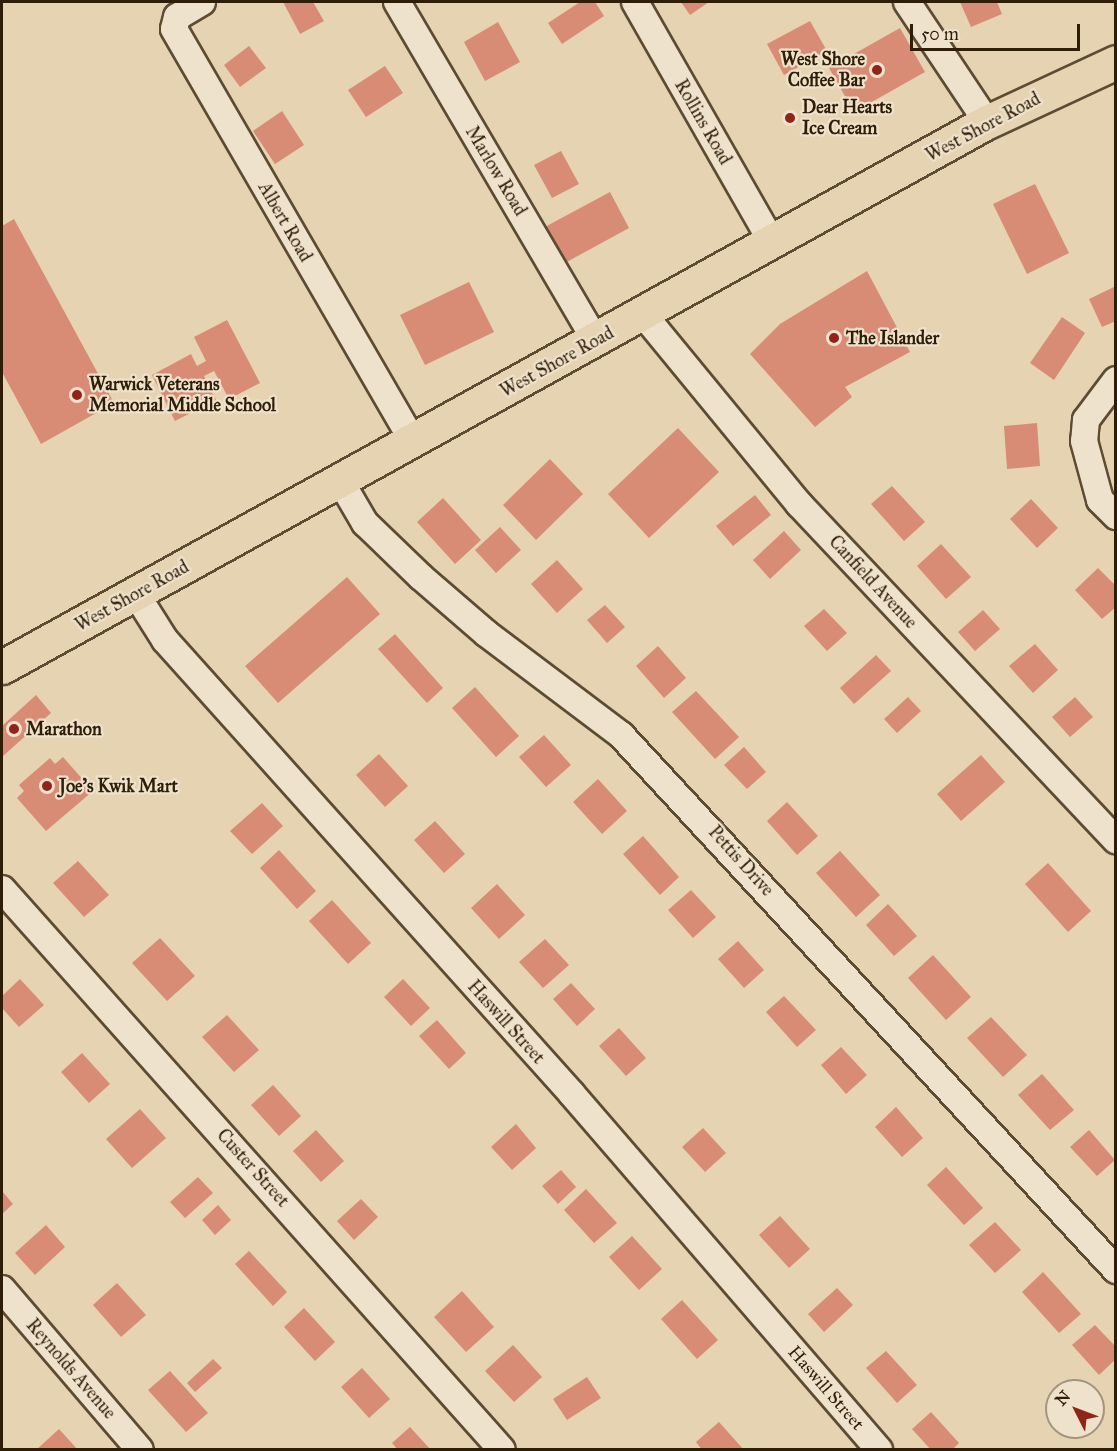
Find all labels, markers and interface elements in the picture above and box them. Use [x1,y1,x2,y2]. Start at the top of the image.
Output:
scale bar [913,12,1082,50]
text: 50 m [921,23,959,45]
place label: West Shore Coffee Bar [781,49,865,92]
marker: West Shore Coffee Bar [870,63,884,77]
street label: Rollins Road [670,76,736,168]
street label: West Shore Road [922,88,1044,166]
place label: Dear Hearts Ice Cream [802,97,892,140]
marker: Dear Hearts Ice Cream [783,111,797,125]
street label: Marlow Road [461,122,531,220]
street label: Albert Road [254,178,316,266]
street label: West Shore Road [496,322,618,402]
place label: The Islander [846,327,939,349]
marker: The Islander [827,331,841,345]
place label: Warwick Veterans Memorial Middle School [89,374,276,416]
marker: Warwick Veterans Memorial Middle School [70,388,84,402]
street label: Canfield Avenue [824,531,922,633]
street label: West Shore Road [71,556,193,636]
place label: Marathon [26,718,102,740]
marker: Marathon [7,722,21,736]
place label: Joe's Kwik Mart [59,775,178,797]
marker: Joe's Kwik Mart [40,779,54,793]
street label: Pettis Drive [704,821,778,901]
street label: Haswill Street [463,976,549,1068]
street label: Custer Street [212,1124,294,1212]
street label: Reynolds Avenue [22,1315,120,1423]
street label: Haswill Street [783,1341,869,1435]
north arrow [1045,1379,1105,1439]
text: N [1051,1387,1074,1409]

